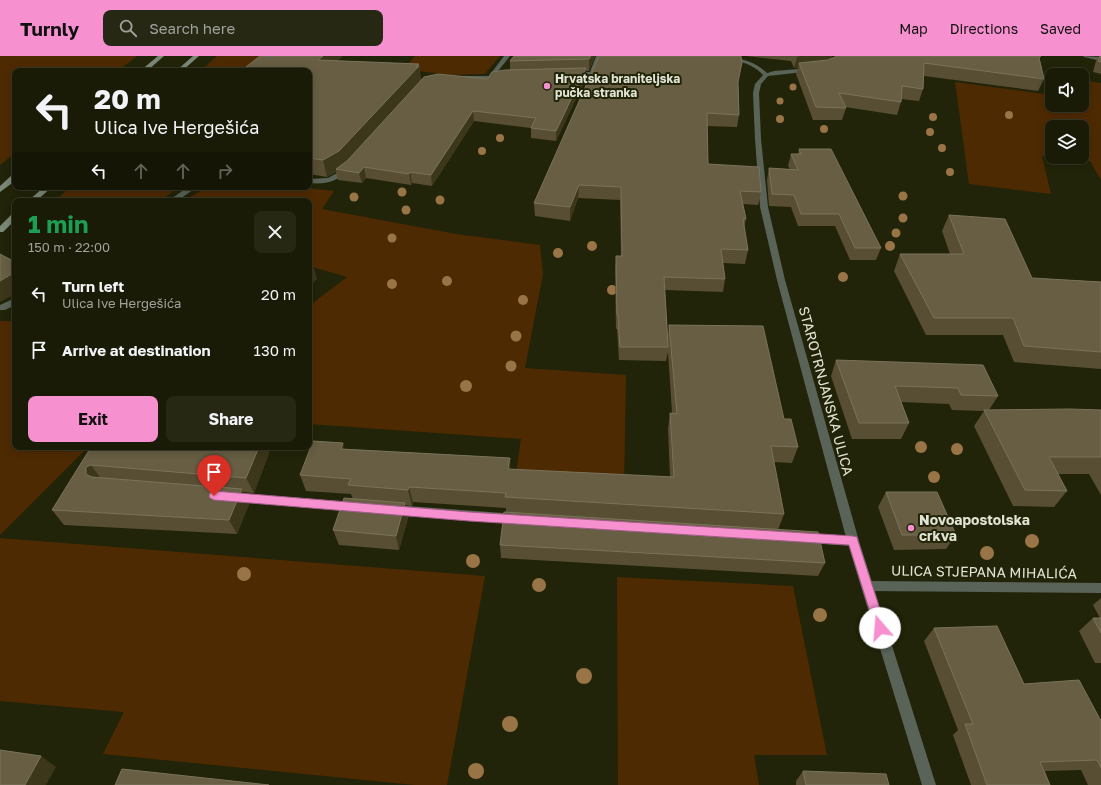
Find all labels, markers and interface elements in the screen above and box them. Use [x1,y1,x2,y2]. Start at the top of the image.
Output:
search box [103,10,383,46]
text: Turnly [20,17,79,40]
icon: search [117,17,139,39]
text: Search here [149,19,235,37]
text: Map [899,20,928,37]
text: Directions [950,20,1018,37]
text: Saved [1040,20,1081,37]
map controls [1045,68,1089,164]
button: sound [1045,68,1089,112]
place label: Hrvatska braniteljska pučka stranka [555,71,680,100]
marker: Hrvatska braniteljska pučka stranka [542,81,552,91]
text: 20 m [94,82,161,115]
icon: left [28,84,80,136]
text: Ulica Ive Hergešića [94,116,259,138]
button: layers [1045,120,1089,164]
icon: left [88,160,110,182]
icon: ahead [130,160,152,182]
icon: ahead [172,160,194,182]
icon: right [214,160,236,182]
text: 1 min [28,209,88,238]
button: close [254,211,296,253]
text: 150 m · 22:00 [28,239,110,255]
text: Turn left [62,277,124,295]
icon: left [28,283,50,305]
text: 20 m [261,285,296,303]
text: Ulica Ive Hergešića [62,295,181,311]
street label: STAROTRNJANSKA ULICA [796,304,857,478]
icon: arrive [28,339,50,361]
text: Arrive at destination [62,341,211,359]
text: 130 m [254,341,296,359]
button: Exit [28,396,158,442]
button: Share [166,396,296,442]
pin [197,455,231,496]
icon: arrive [203,461,225,483]
place label: Novoapostolska crkva [919,511,1030,544]
marker: Novoapostolska crkva [906,523,916,533]
street label: ULICA STJEPANA MIHALIĆA [891,561,1078,582]
position arrow [859,607,901,649]

